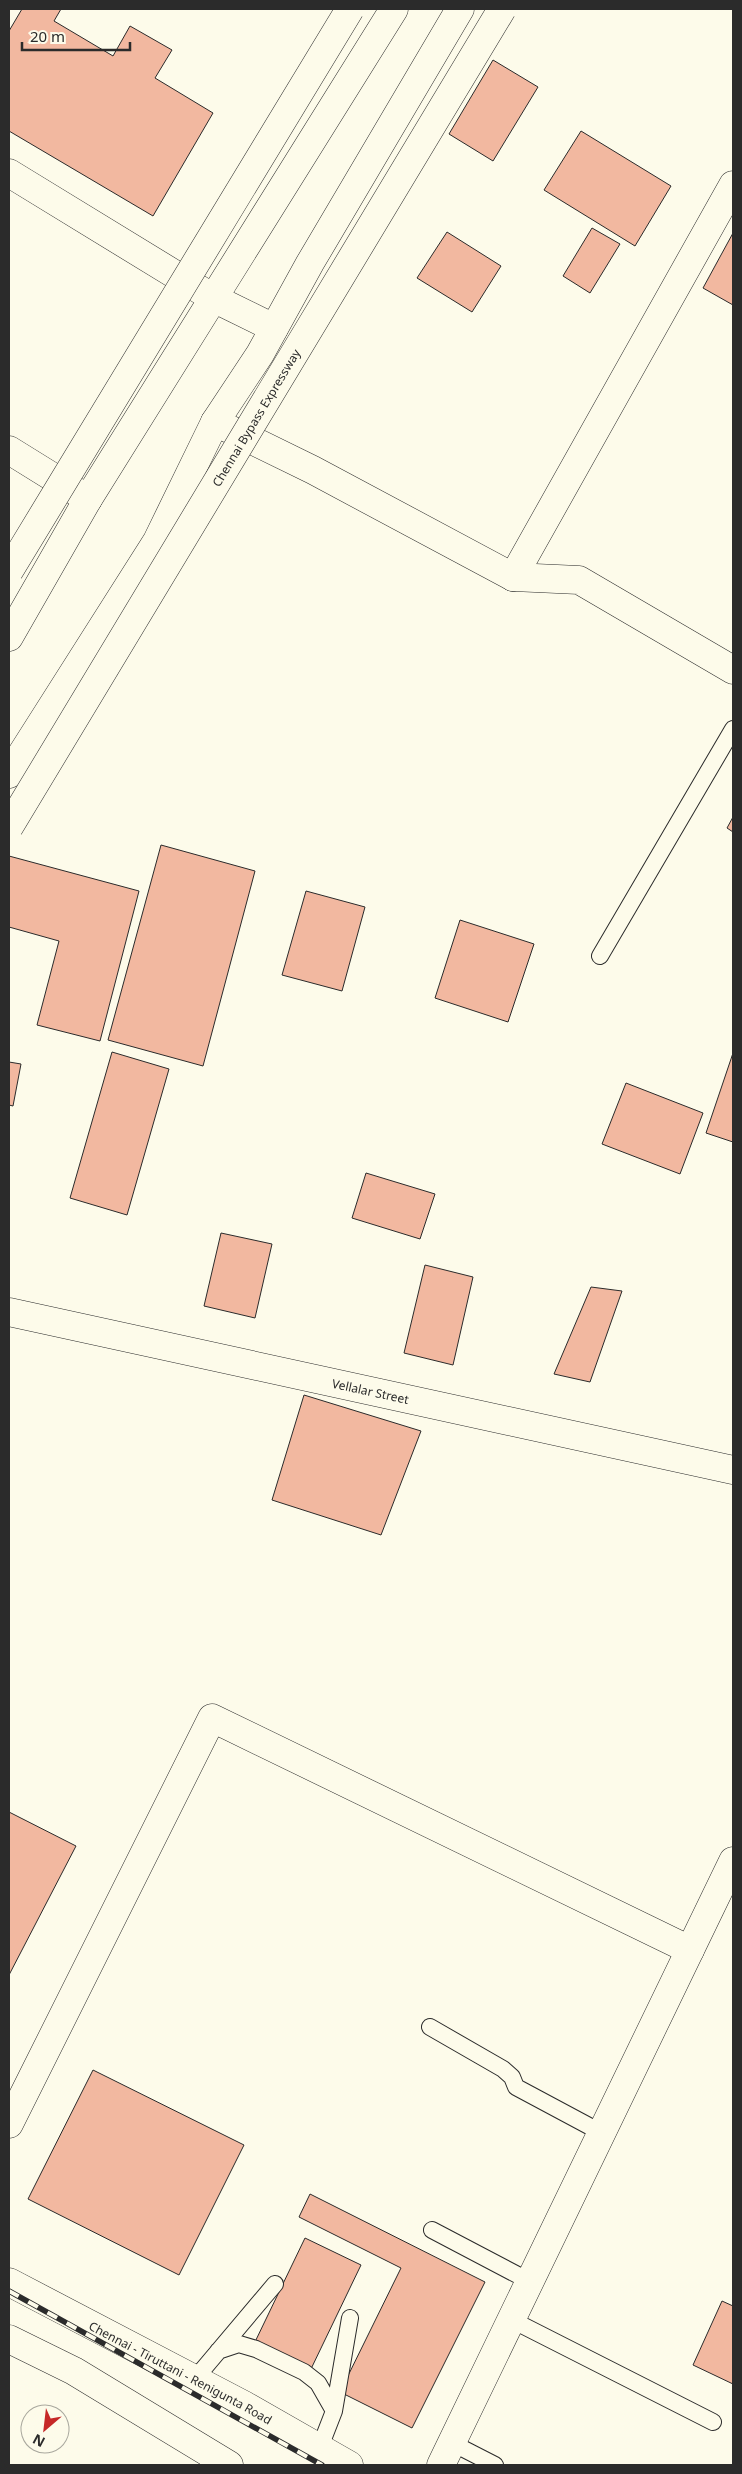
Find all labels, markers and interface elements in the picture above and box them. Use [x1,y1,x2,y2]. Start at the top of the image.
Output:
scale bar [22,20,130,52]
text: 20 m [30,26,65,46]
street label: Chennai Bypass Expressway [208,345,304,490]
street label: Vellalar Street [330,1374,411,1408]
street label: Chennai - Tiruttani - Renigunta Road [86,2317,275,2428]
north arrow [20,2404,70,2454]
text: N [29,2430,48,2452]

